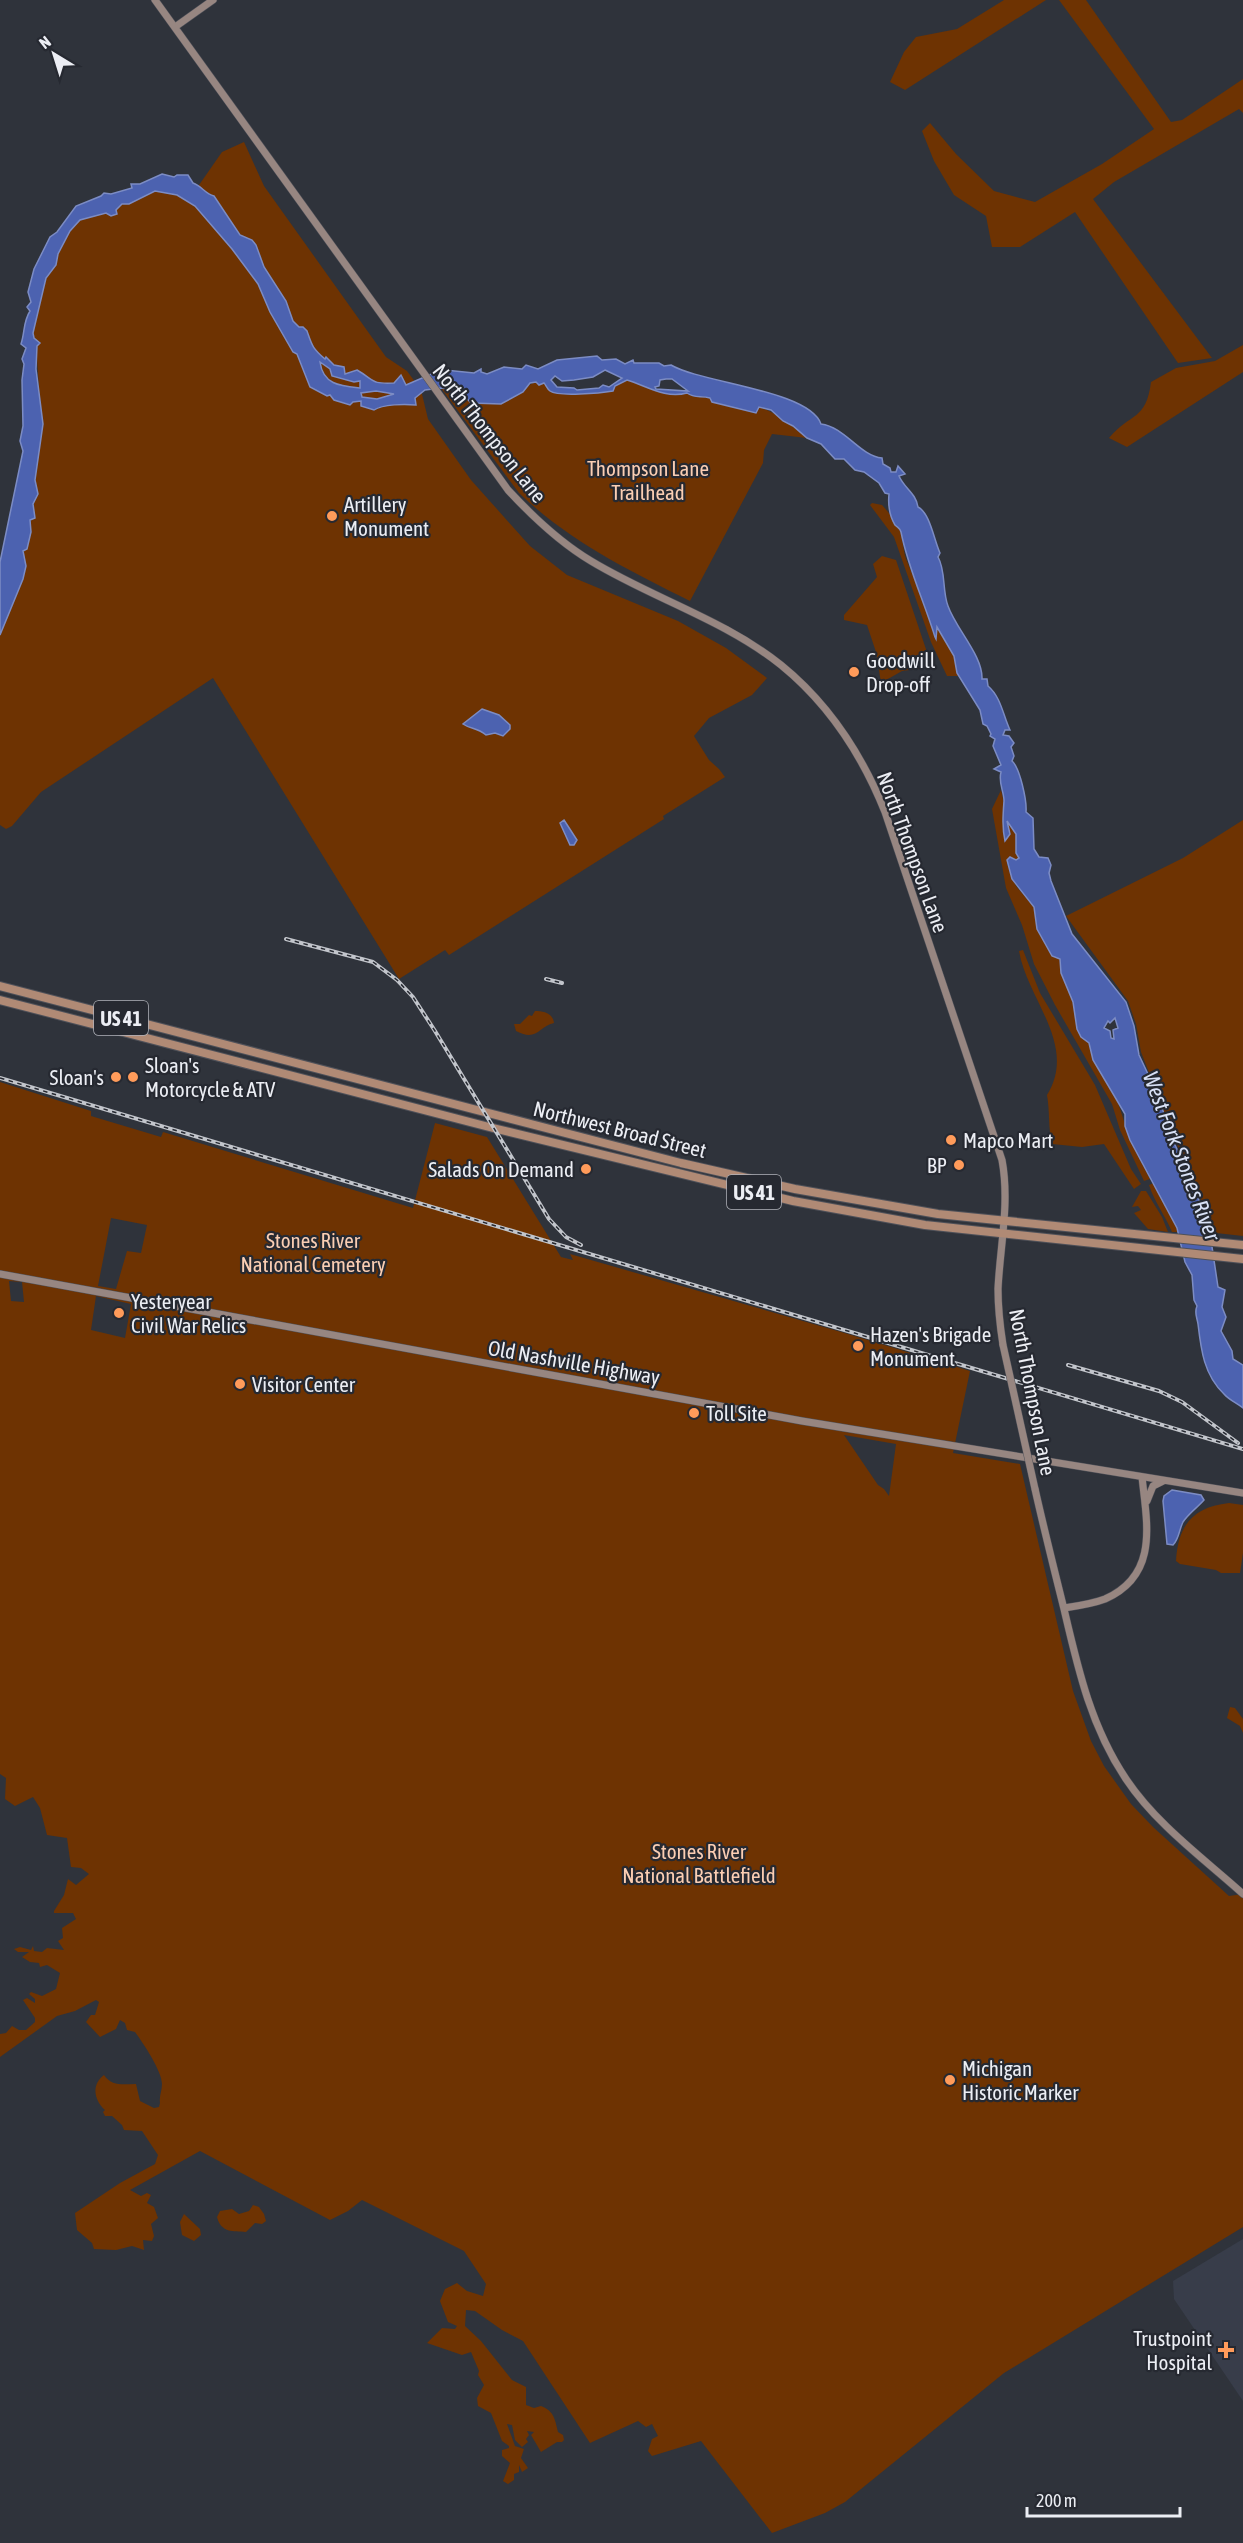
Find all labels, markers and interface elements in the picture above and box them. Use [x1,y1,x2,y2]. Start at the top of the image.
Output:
north arrow [24,24,84,84]
text: N [35,32,54,52]
street label: North Thompson Lane [428,359,552,507]
park label: Thompson Lane Trailhead [587,456,709,504]
place label: Artillery Monument [344,492,429,540]
marker: Artillery Monument [325,509,339,523]
place label: Goodwill Drop-off [866,648,936,696]
marker: Goodwill Drop-off [847,665,861,679]
street label: North Thompson Lane [873,768,953,936]
road number: US 41 [94,1001,148,1035]
place label: Sloan's Motorcycle & ATV [145,1053,276,1101]
place label: Sloan's [50,1065,104,1089]
water label: West Fork Stones River [1138,1068,1227,1246]
marker: Sloan's [109,1070,123,1084]
marker: Sloan's Motorcycle & ATV [126,1070,140,1084]
street label: Northwest Broad Street [531,1096,709,1162]
place label: Mapco Mart [963,1128,1053,1152]
marker: Mapco Mart [944,1133,958,1147]
place label: BP [927,1153,947,1177]
place label: Salads On Demand [428,1157,574,1181]
marker: BP [952,1158,966,1172]
marker: Salads On Demand [579,1162,593,1176]
road number: US 41 [727,1175,781,1209]
park label: Stones River National Cemetery [240,1228,386,1276]
place label: Yesteryear Civil War Relics [131,1289,246,1337]
marker: Yesteryear Civil War Relics [112,1306,126,1320]
street label: North Thompson Lane [1005,1307,1061,1477]
place label: Hazen's Brigade Monument [870,1322,991,1370]
street label: Old Nashville Highway [486,1335,662,1389]
marker: Hazen's Brigade Monument [851,1339,865,1353]
place label: Visitor Center [252,1372,356,1396]
marker: Visitor Center [233,1377,247,1391]
place label: Toll Site [706,1401,767,1425]
marker: Toll Site [687,1406,701,1420]
park label: Stones River National Battlefield [622,1839,776,1887]
place label: Michigan Historic Marker [962,2056,1079,2104]
marker: Michigan Historic Marker [943,2073,957,2087]
place label: Trustpoint Hospital [1133,2326,1212,2374]
marker: Trustpoint Hospital [1217,2341,1235,2359]
scale bar [1027,2480,1180,2518]
text: 200 m [1036,2490,1077,2511]

